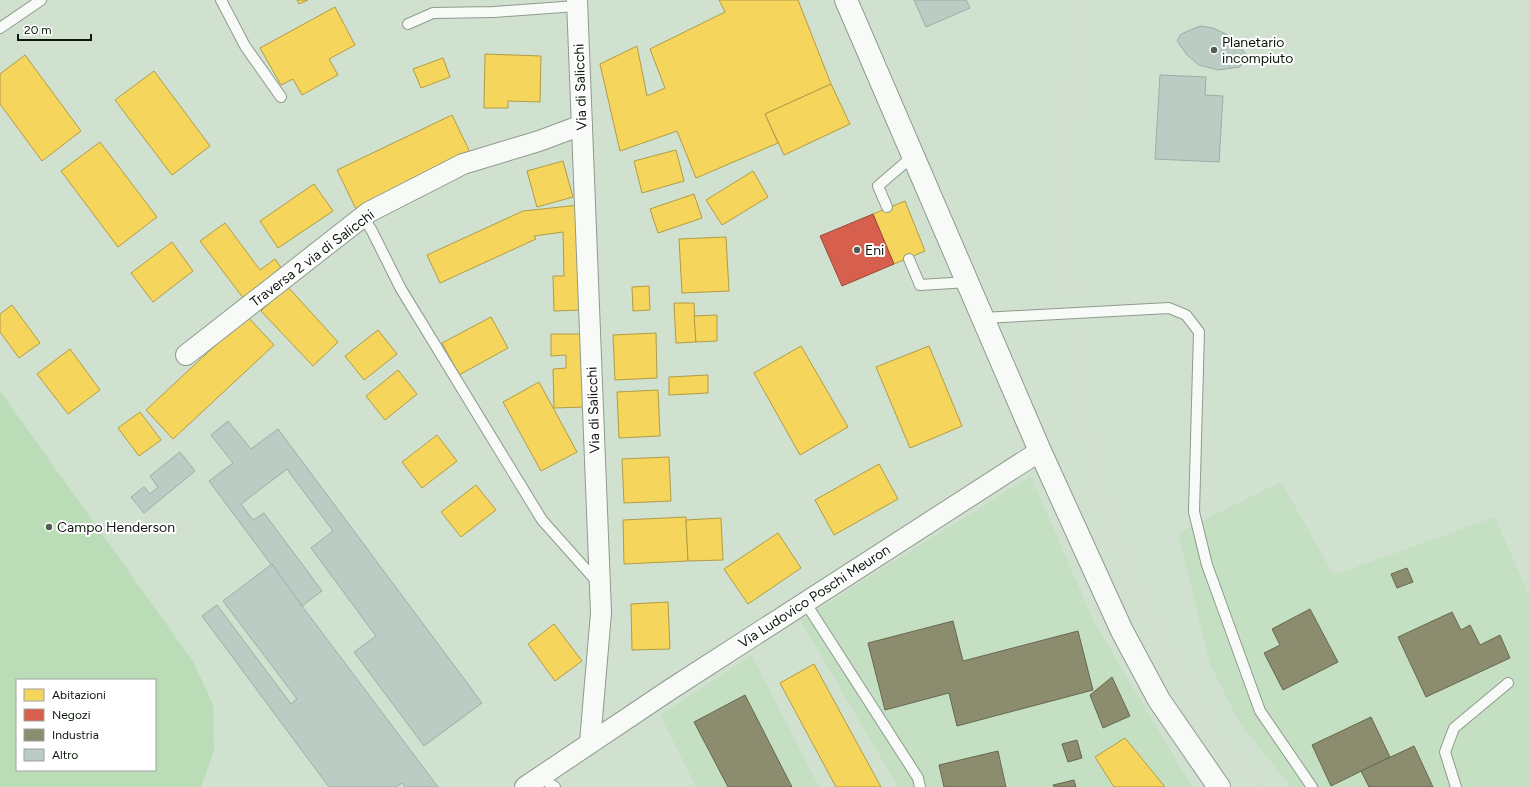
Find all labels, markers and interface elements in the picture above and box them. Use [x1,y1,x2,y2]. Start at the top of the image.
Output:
scale bar [18,16,91,42]
text: 20 m [24,23,52,37]
place label: Planetario incompiuto [1222,34,1293,67]
street label: Via di Salicchi [570,43,591,131]
marker: Planetario incompiuto [1209,45,1219,55]
street label: Traversa 2 via di Salicchi [247,206,378,311]
place label: Eni [865,242,884,259]
marker: Eni [852,245,862,255]
street label: Via di Salicchi [583,366,604,454]
place label: Campo Henderson [57,519,175,536]
marker: Campo Henderson [44,522,54,532]
street label: Via Ludovico Poschi Meuron [735,541,893,652]
legend [16,679,156,771]
text: Abitazioni [52,688,106,702]
text: Negozi [52,708,91,722]
text: Industria [52,728,99,742]
text: Altro [52,748,78,762]

